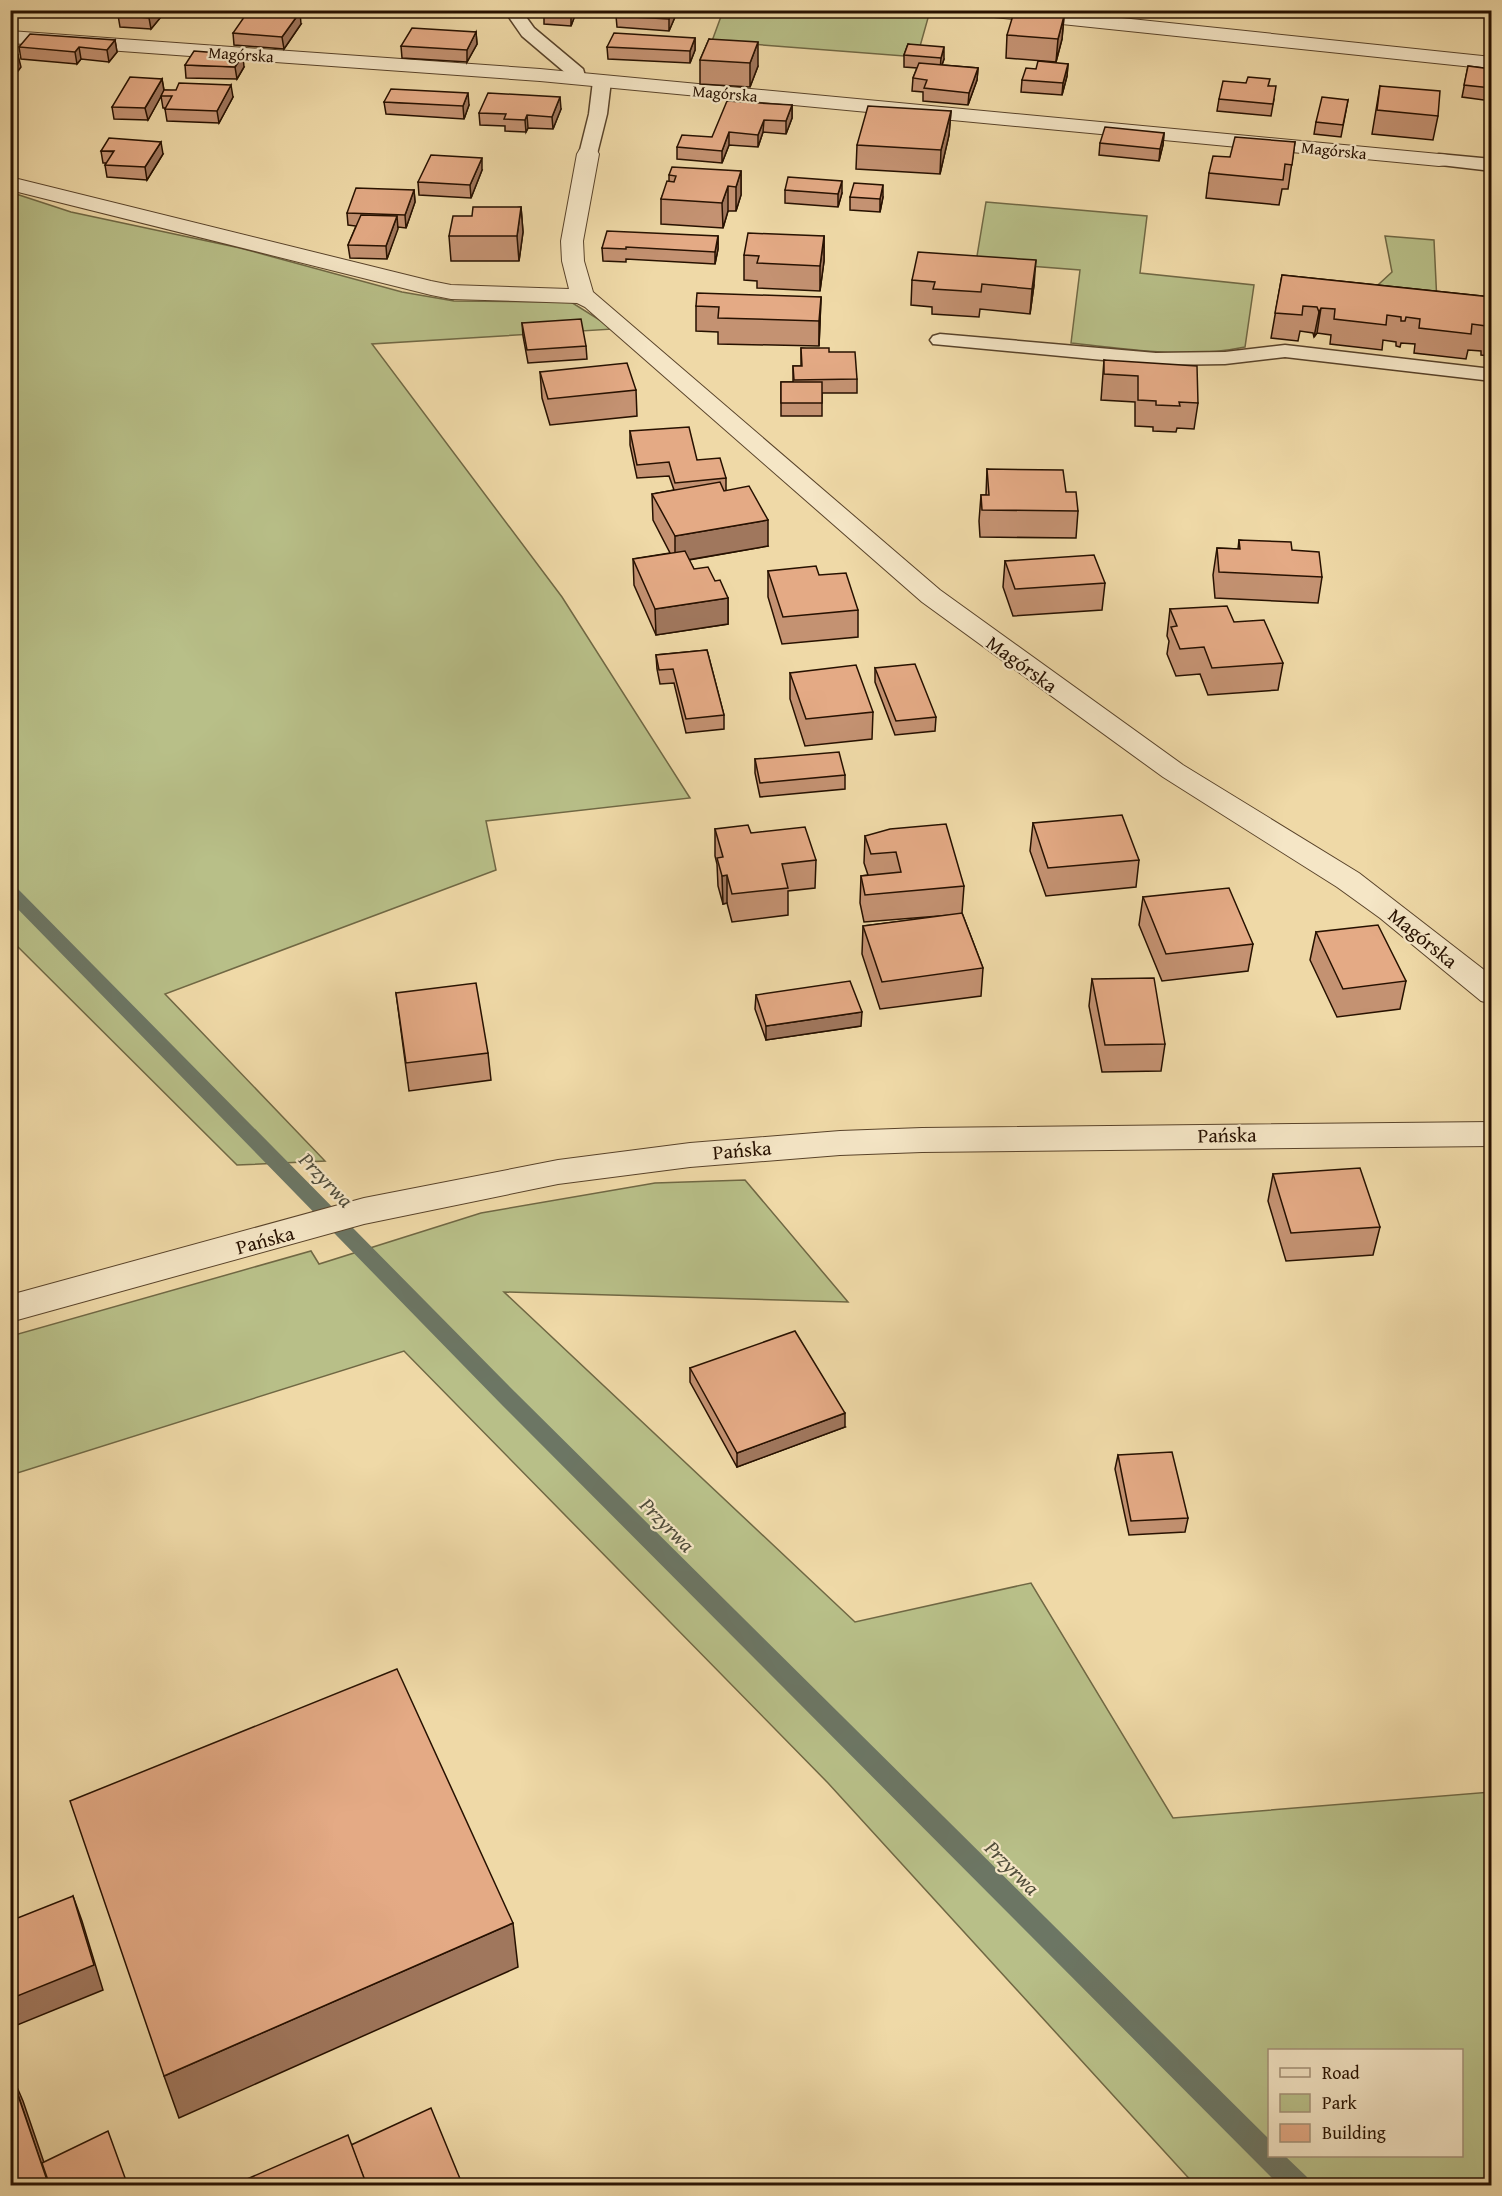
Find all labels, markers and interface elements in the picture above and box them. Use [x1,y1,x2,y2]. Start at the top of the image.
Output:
street label: Magórska [208,40,275,68]
street label: Magórska [691,78,759,108]
street label: Magórska [1300,135,1368,165]
street label: Magórska [981,628,1064,700]
street label: Magórska [1382,901,1465,975]
street label: Pańska [1197,1119,1257,1150]
street label: Pańska [711,1132,773,1167]
water label: Przyrwa [291,1144,361,1215]
street label: Pańska [233,1218,298,1261]
water label: Przyrwa [632,1489,702,1559]
water label: Przyrwa [977,1832,1047,1902]
legend [1268,2049,1463,2157]
text: Road [1322,2059,1360,2086]
text: Park [1322,2089,1358,2116]
text: Building [1322,2119,1386,2146]

